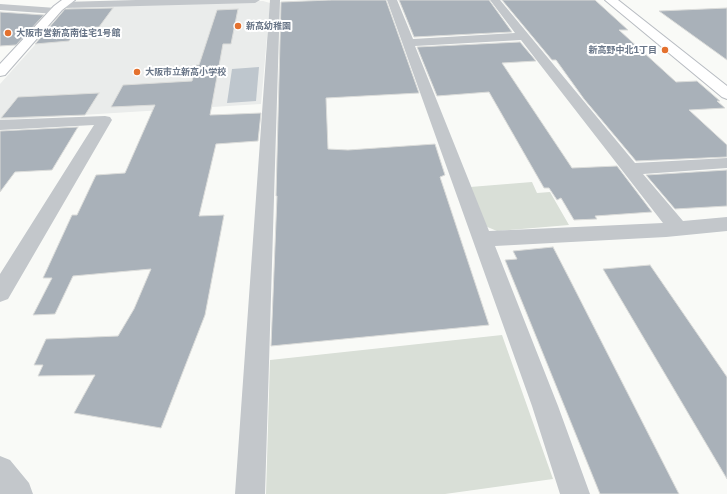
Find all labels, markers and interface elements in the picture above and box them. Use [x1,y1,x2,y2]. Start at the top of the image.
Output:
marker: 新高幼稚園 [233,21,243,31]
place label: 新高幼稚園 [246,21,291,31]
marker: 大阪市営新高南住宅1号館 [3,28,13,38]
place label: 大阪市営新高南住宅1号館 [16,28,120,38]
place label: 新高野中北1丁目 [589,45,657,55]
marker: 新高野中北1丁目 [660,45,670,55]
marker: 大阪市立新高小学校 [132,67,142,77]
place label: 大阪市立新高小学校 [145,67,226,77]

